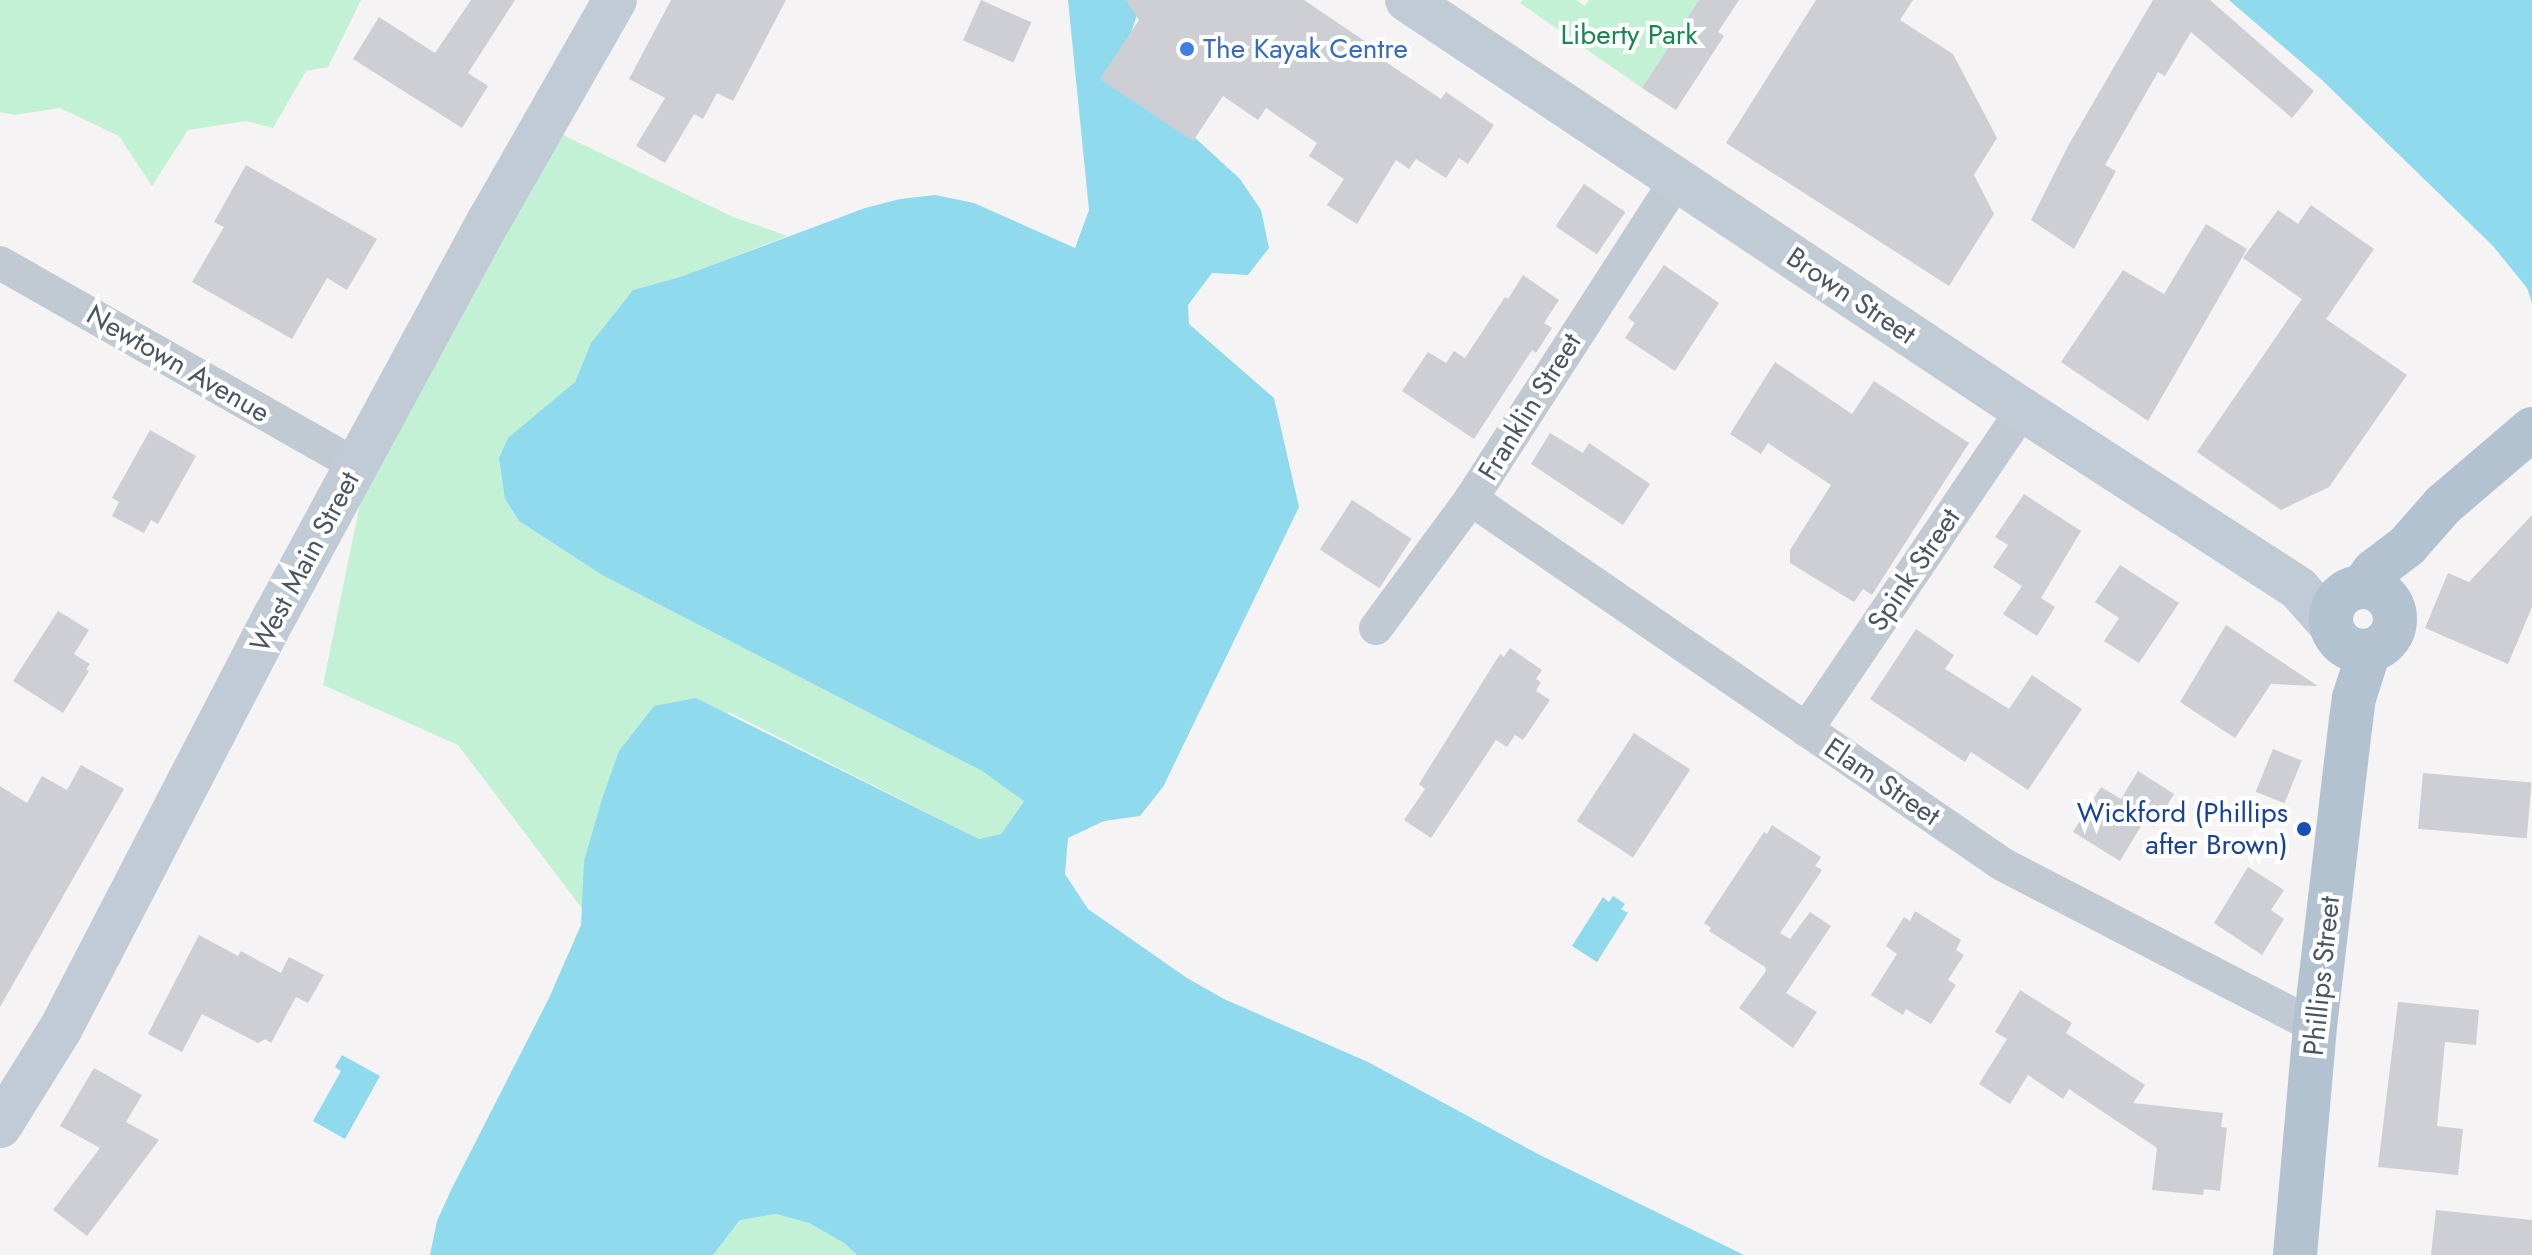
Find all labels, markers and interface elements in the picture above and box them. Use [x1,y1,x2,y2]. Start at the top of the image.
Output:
park label: Liberty Park [1560,18,1698,52]
place label: The Kayak Centre [1203,32,1408,66]
marker: The Kayak Centre [1178,40,1196,58]
street label: Brown Street [1780,241,1922,351]
street label: Newtown Avenue [81,298,275,430]
street label: Franklin Street [1471,327,1589,487]
street label: West Main Street [243,466,367,658]
street label: Spink Street [1861,502,1967,638]
street label: Elam Street [1818,731,1946,833]
place label: Wickford (Phillips after Brown) [2077,796,2288,862]
marker: Wickford (Phillips after Brown) [2295,820,2313,838]
street label: Phillips Street [2297,895,2347,1057]

